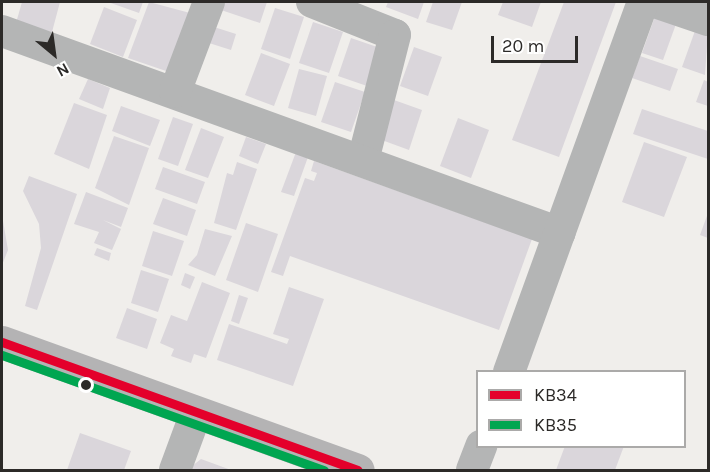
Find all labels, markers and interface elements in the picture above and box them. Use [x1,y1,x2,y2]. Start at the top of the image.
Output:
north arrow [24,24,84,84]
scale bar [494,24,581,62]
text: 20 m [502,35,544,57]
text: N [53,59,73,81]
legend [476,370,686,448]
unlabelled marker [80,379,92,391]
text: KB34 [534,384,577,406]
text: KB35 [534,414,577,436]

